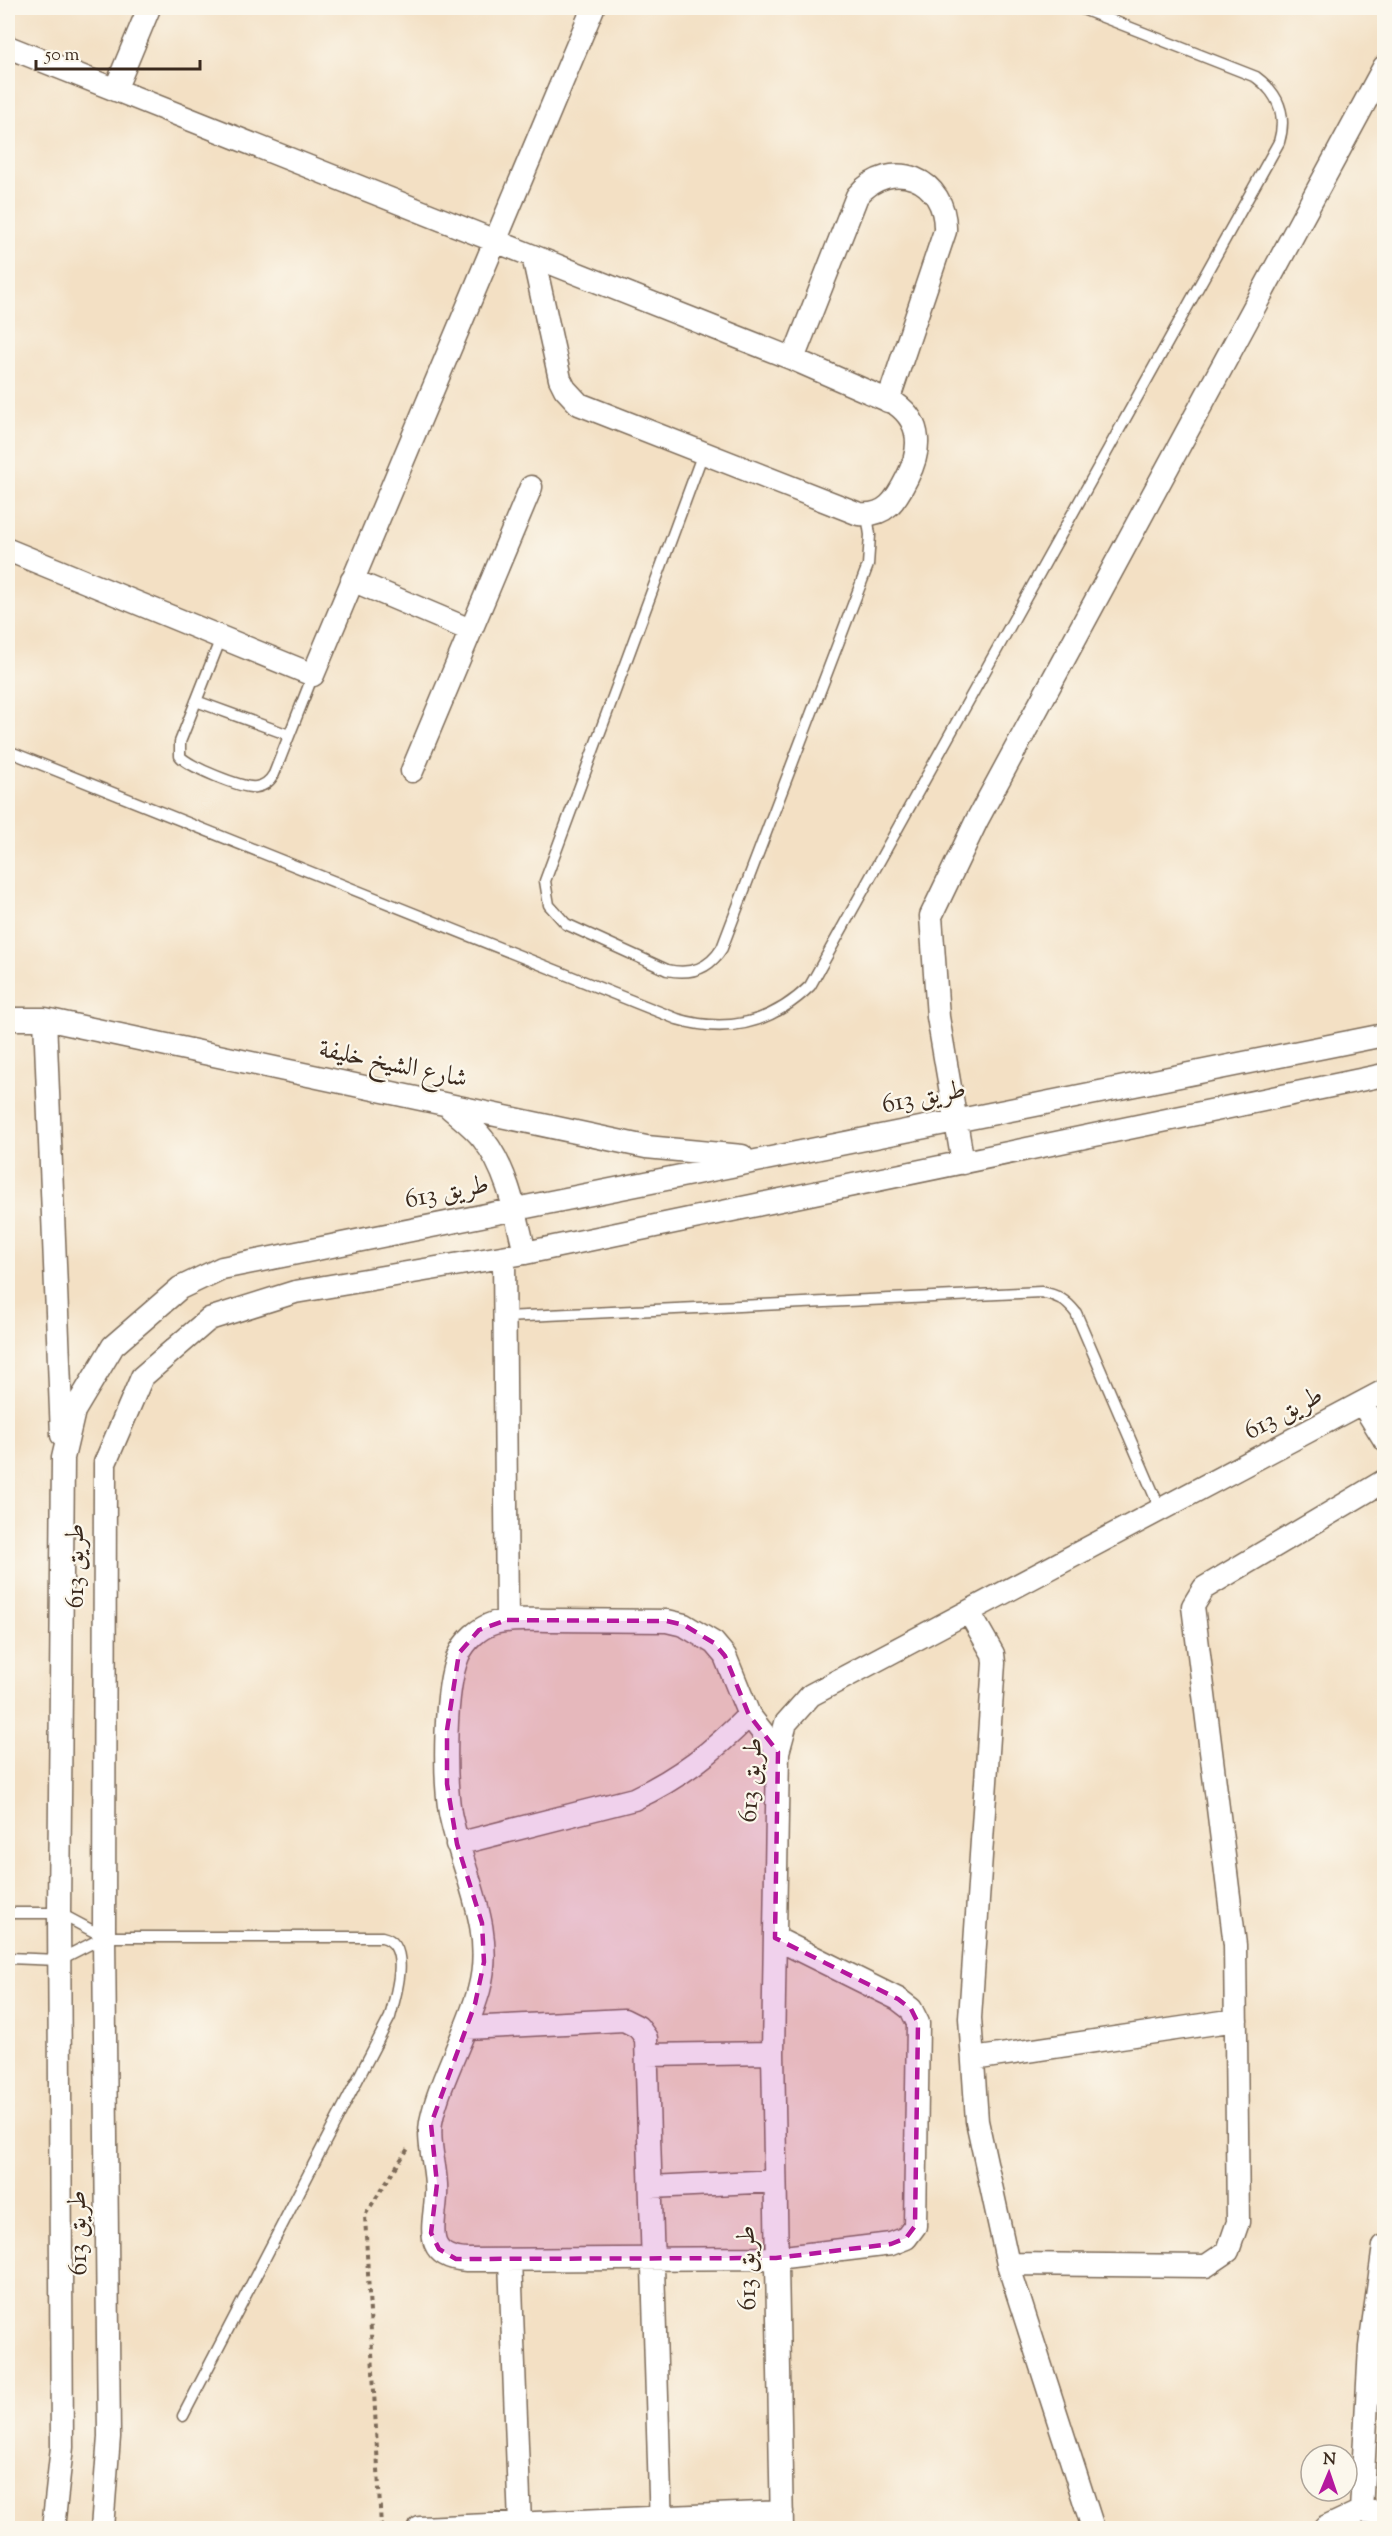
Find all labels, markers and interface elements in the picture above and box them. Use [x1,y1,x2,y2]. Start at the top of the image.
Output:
scale bar [36,33,200,71]
text: 50 m [44,43,80,69]
street label: شارع الشيخ خليفة [315,1031,471,1102]
street label: طريق 613 [879,1072,969,1124]
street label: طريق 613 [402,1167,492,1219]
street label: طريق 613 [1238,1378,1330,1450]
street label: طريق 613 [58,1523,95,1609]
street label: طريق 613 [731,1736,773,1824]
street label: طريق 613 [60,2190,98,2276]
street label: طريق 613 [729,2225,767,2311]
north arrow [1299,2443,1359,2503]
text: N [1323,2449,1336,2472]

